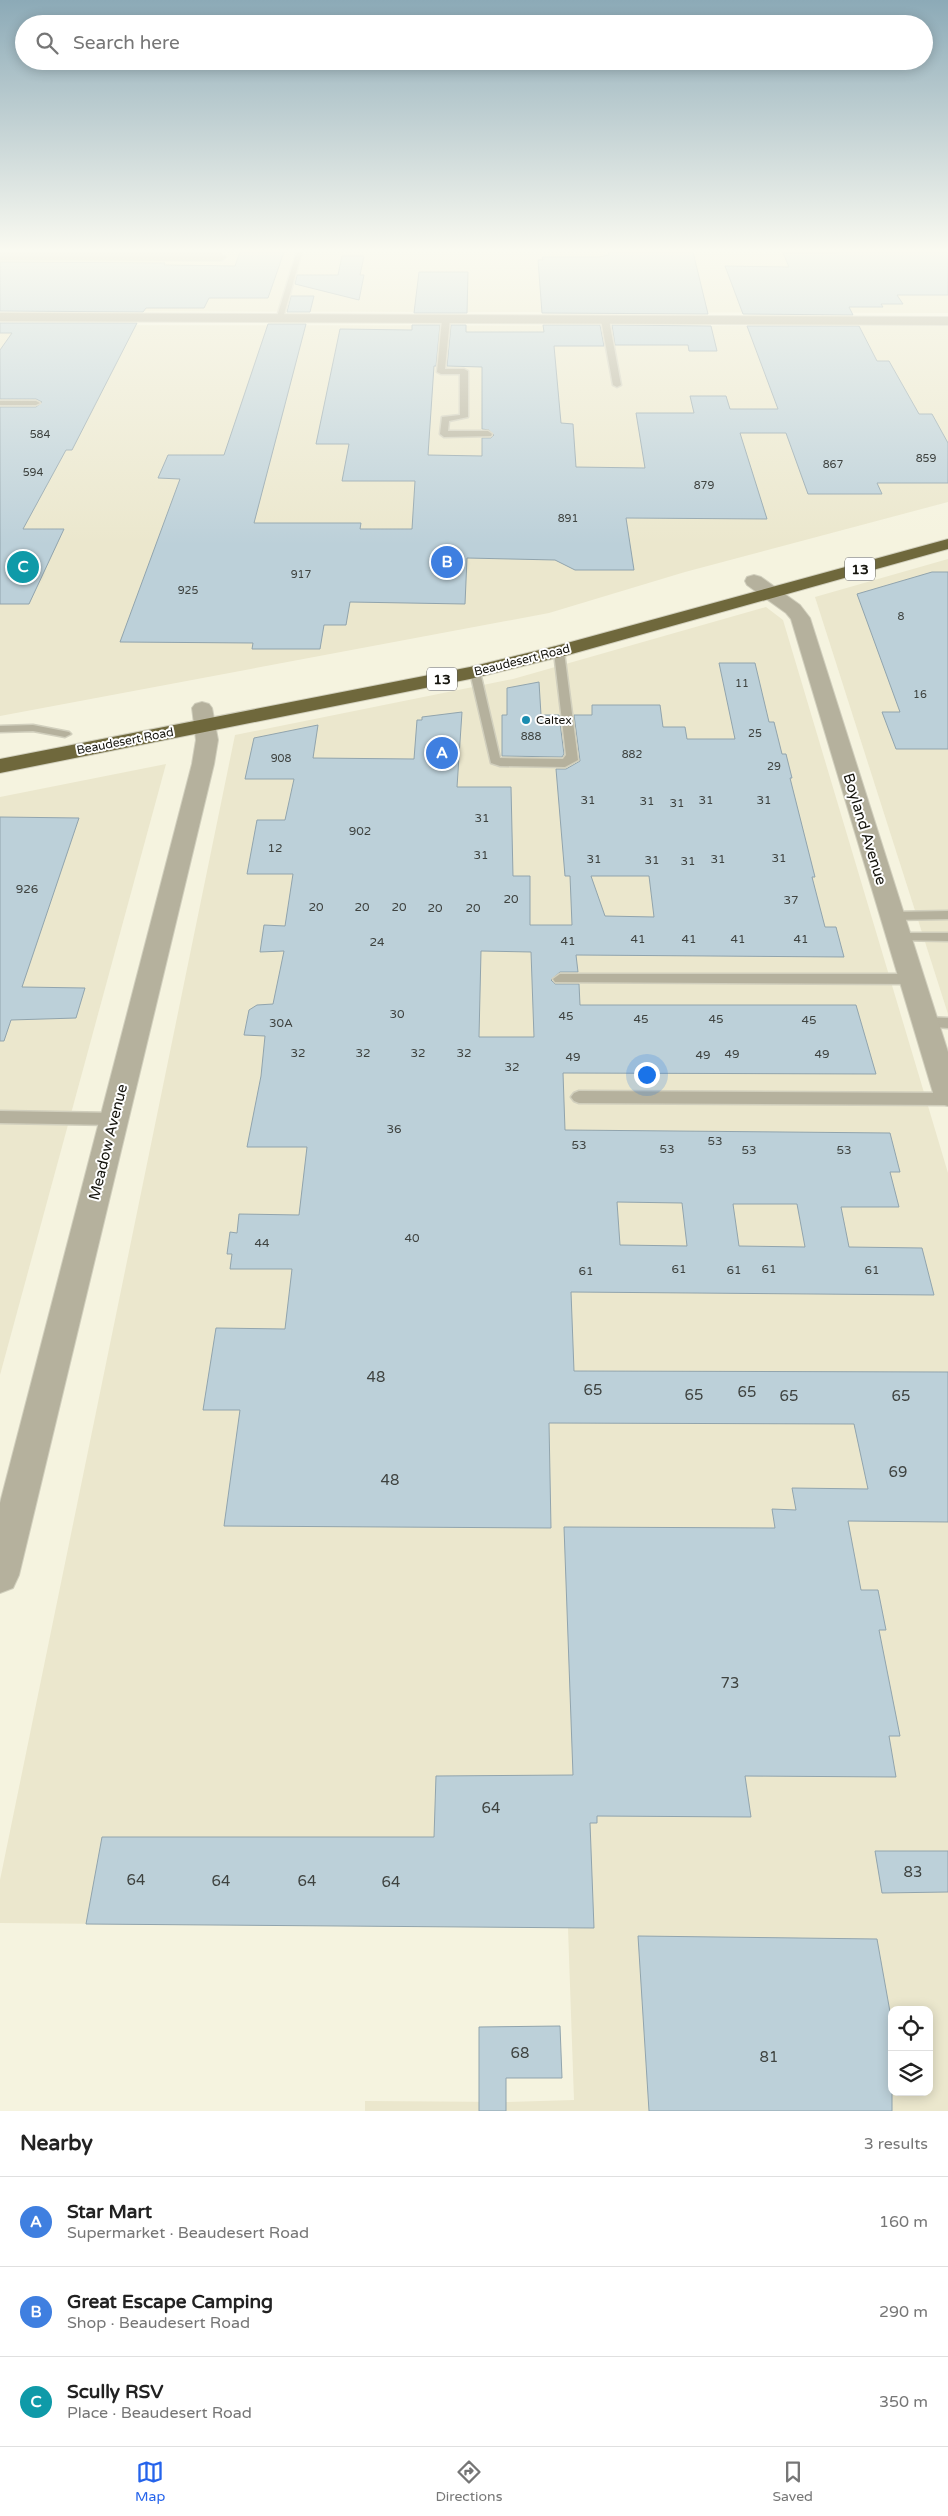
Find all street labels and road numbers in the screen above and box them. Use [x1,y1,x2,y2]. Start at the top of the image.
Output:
road number: 13 [845,558,875,580]
street label: Beaudesert Road [473,641,571,679]
road number: 13 [427,668,457,691]
street label: Beaudesert Road [75,725,175,757]
street label: Boyland Avenue [839,771,891,887]
street label: Meadow Avenue [85,1082,131,1202]

